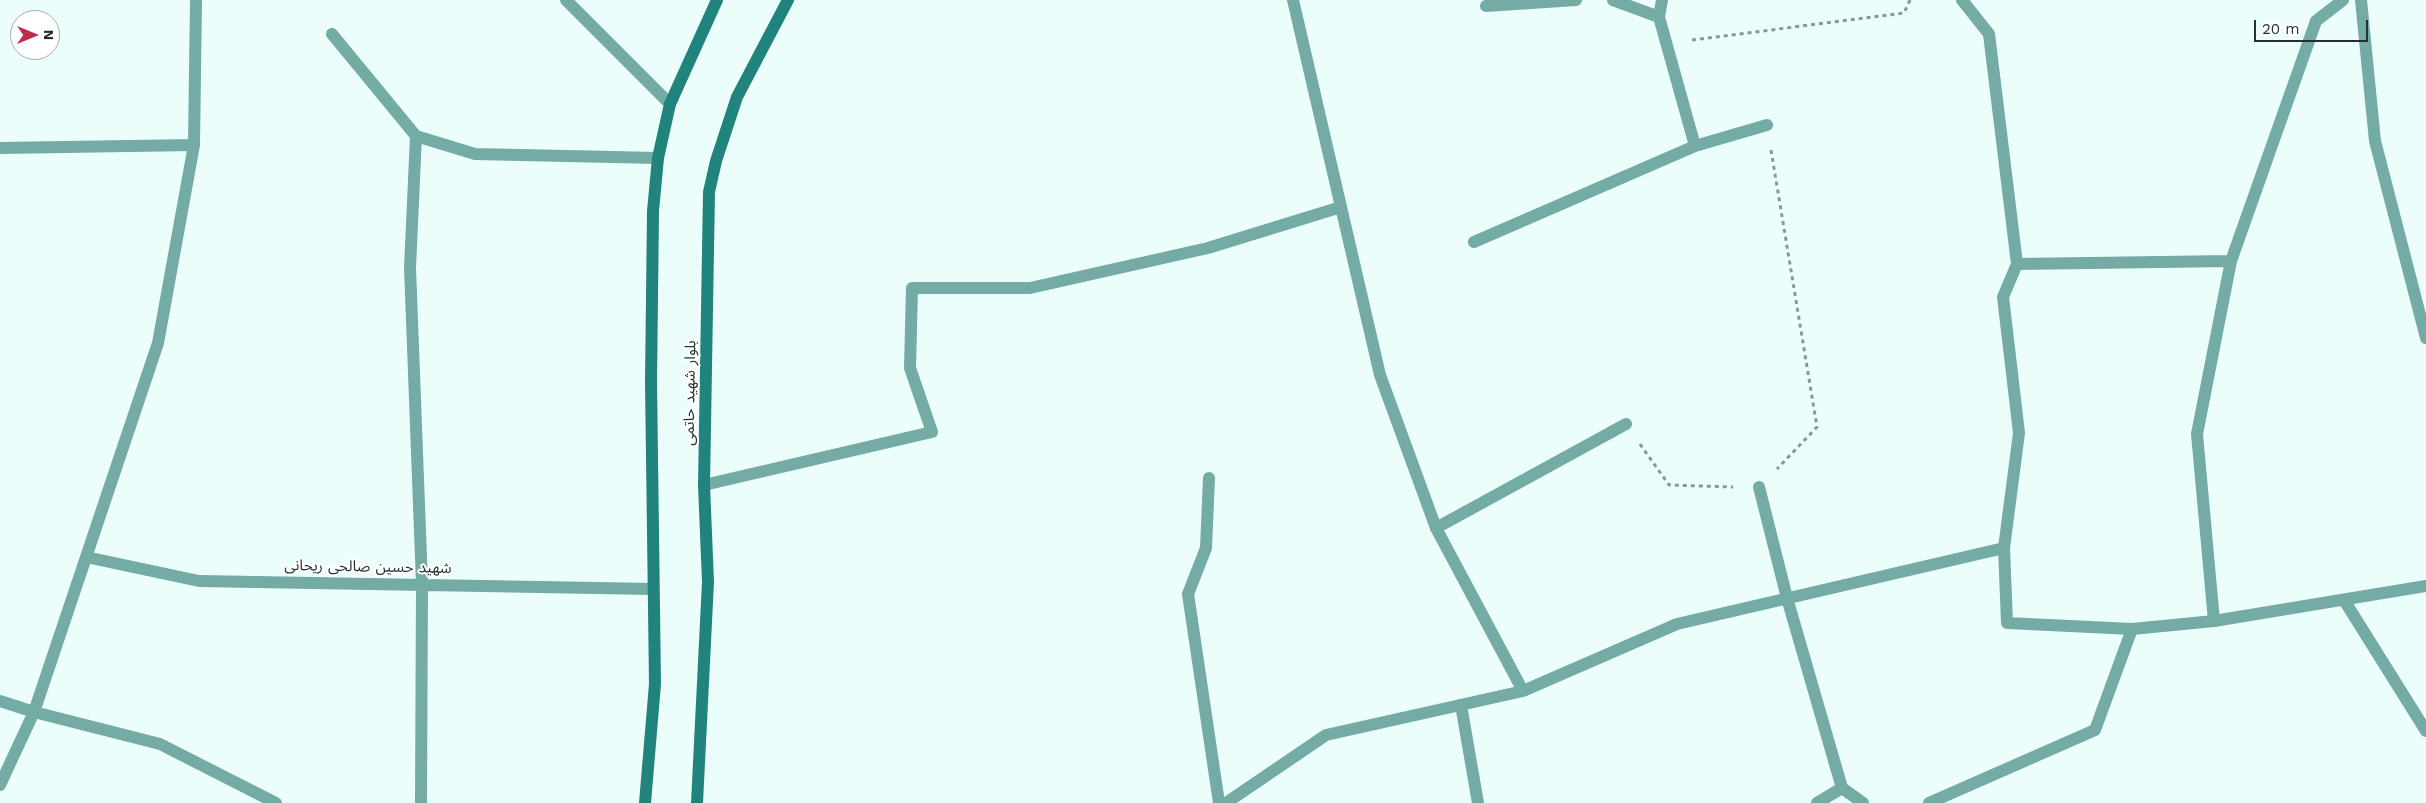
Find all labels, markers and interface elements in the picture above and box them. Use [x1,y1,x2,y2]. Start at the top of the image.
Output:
north arrow [10,10,60,60]
scale bar [2256,10,2370,42]
text: 20 m [2262,20,2300,38]
text: N [41,30,57,40]
street label: بلوار شهید حاتمی [680,340,700,446]
street label: شهید حسین صالحی ریحانی [284,557,452,577]

